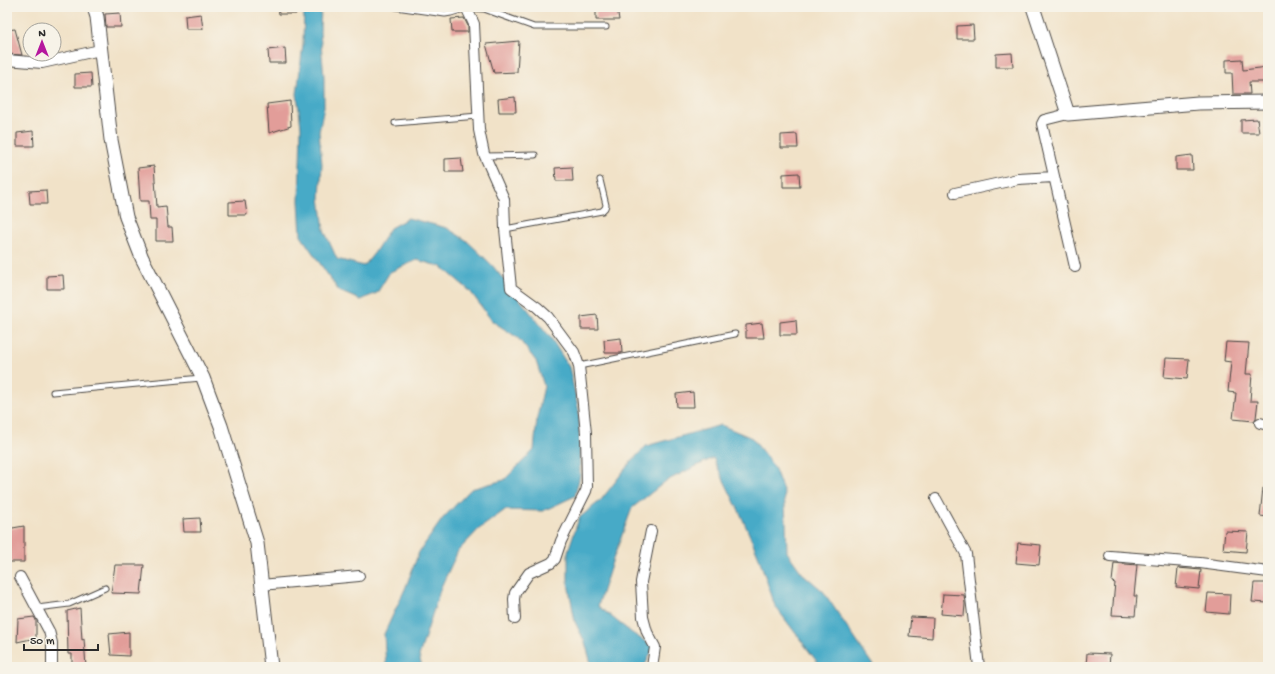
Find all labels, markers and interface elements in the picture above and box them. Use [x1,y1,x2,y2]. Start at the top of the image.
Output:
north arrow [22,22,62,62]
text: N [38,28,46,40]
scale bar [24,626,98,652]
text: 50 m [30,635,55,649]

